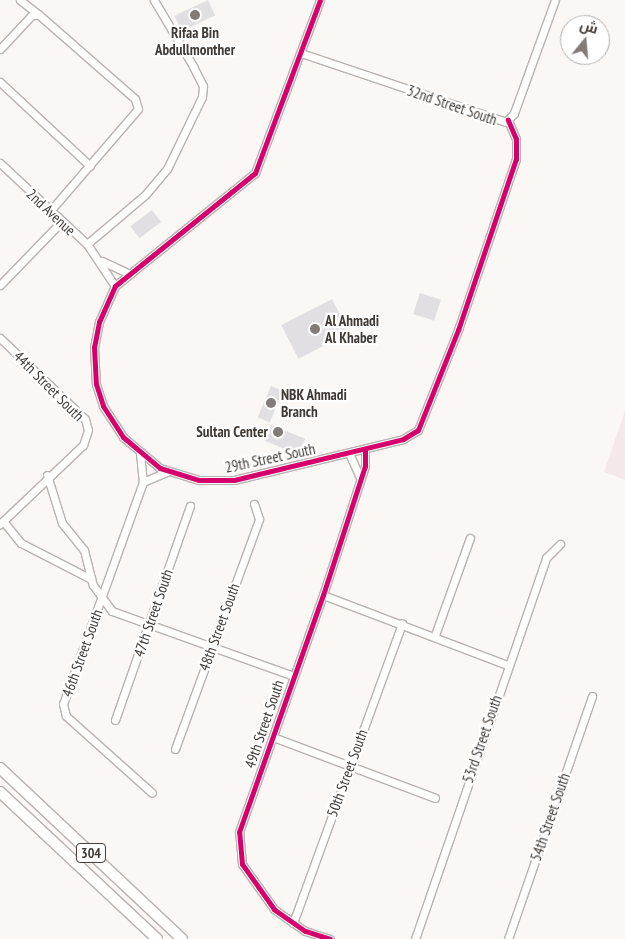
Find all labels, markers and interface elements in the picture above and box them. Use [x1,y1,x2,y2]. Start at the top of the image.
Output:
marker: Rifaa Bin Abdullmonther [189,9,201,21]
north arrow [560,15,610,65]
text: ش [578,15,600,38]
place label: Rifaa Bin Abdullmonther [155,23,235,58]
street label: 32nd Street South [405,81,499,129]
street label: 2nd Avenue [23,185,79,239]
place label: Al Ahmadi Al Khaber [325,311,380,346]
marker: Al Ahmadi Al Khaber [309,323,321,335]
street label: 44th Street South [10,347,88,425]
place label: NBK Ahmadi Branch [281,385,348,420]
marker: NBK Ahmadi Branch [265,397,277,409]
place label: Sultan Center [196,423,268,441]
marker: Sultan Center [272,426,284,438]
street label: 29th Street South [223,440,317,476]
street label: 47th Street South [130,567,176,659]
street label: 48th Street South [195,581,243,673]
street label: 46th Street South [58,607,106,699]
street label: 49th Street South [241,678,287,770]
street label: 53rd Street South [459,693,505,785]
street label: 50th Street South [323,727,371,819]
street label: 54th Street South [527,771,573,863]
road number: 304 [75,841,107,864]

